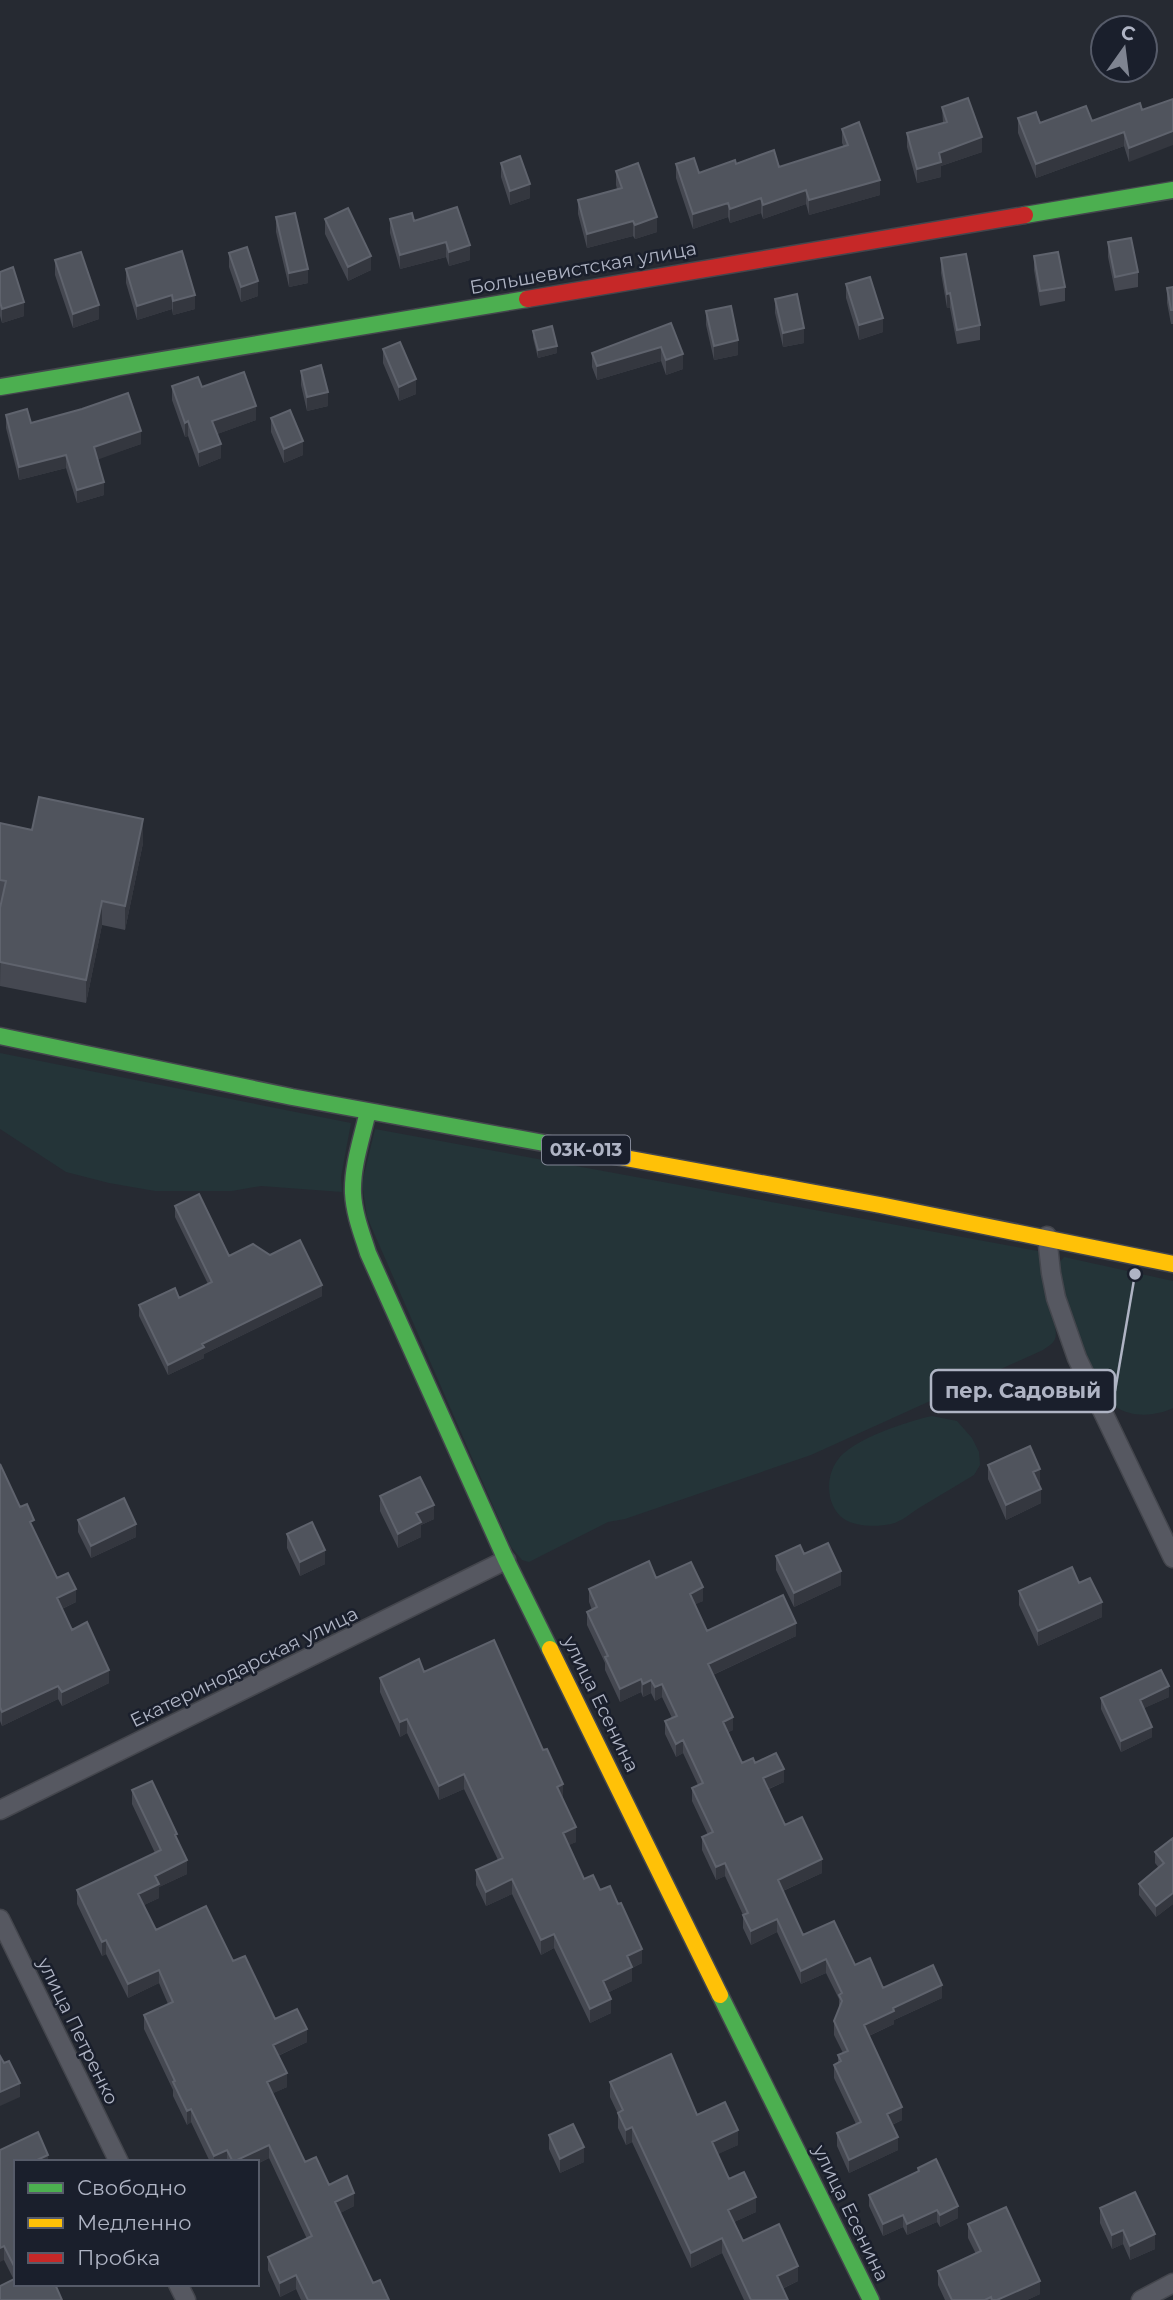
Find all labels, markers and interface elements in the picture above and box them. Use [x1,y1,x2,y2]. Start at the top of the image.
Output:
north arrow [1089,14,1159,84]
text: С [1119,20,1138,46]
street label: Большевистская улица [468,237,698,299]
road number: 03К-013 [542,1135,630,1164]
callout: пер. Садовый [931,1370,1115,1412]
text: пер. Садовый [945,1378,1101,1403]
street label: Екатеринодарская улица [126,1602,362,1732]
street label: улица Есенина [558,1631,644,1776]
street label: улица Петренко [32,1953,124,2108]
street label: улица Есенина [808,2140,894,2285]
legend [14,2160,259,2286]
text: Свободно [77,2175,187,2200]
text: Медленно [77,2210,192,2235]
text: Пробка [77,2245,160,2270]

